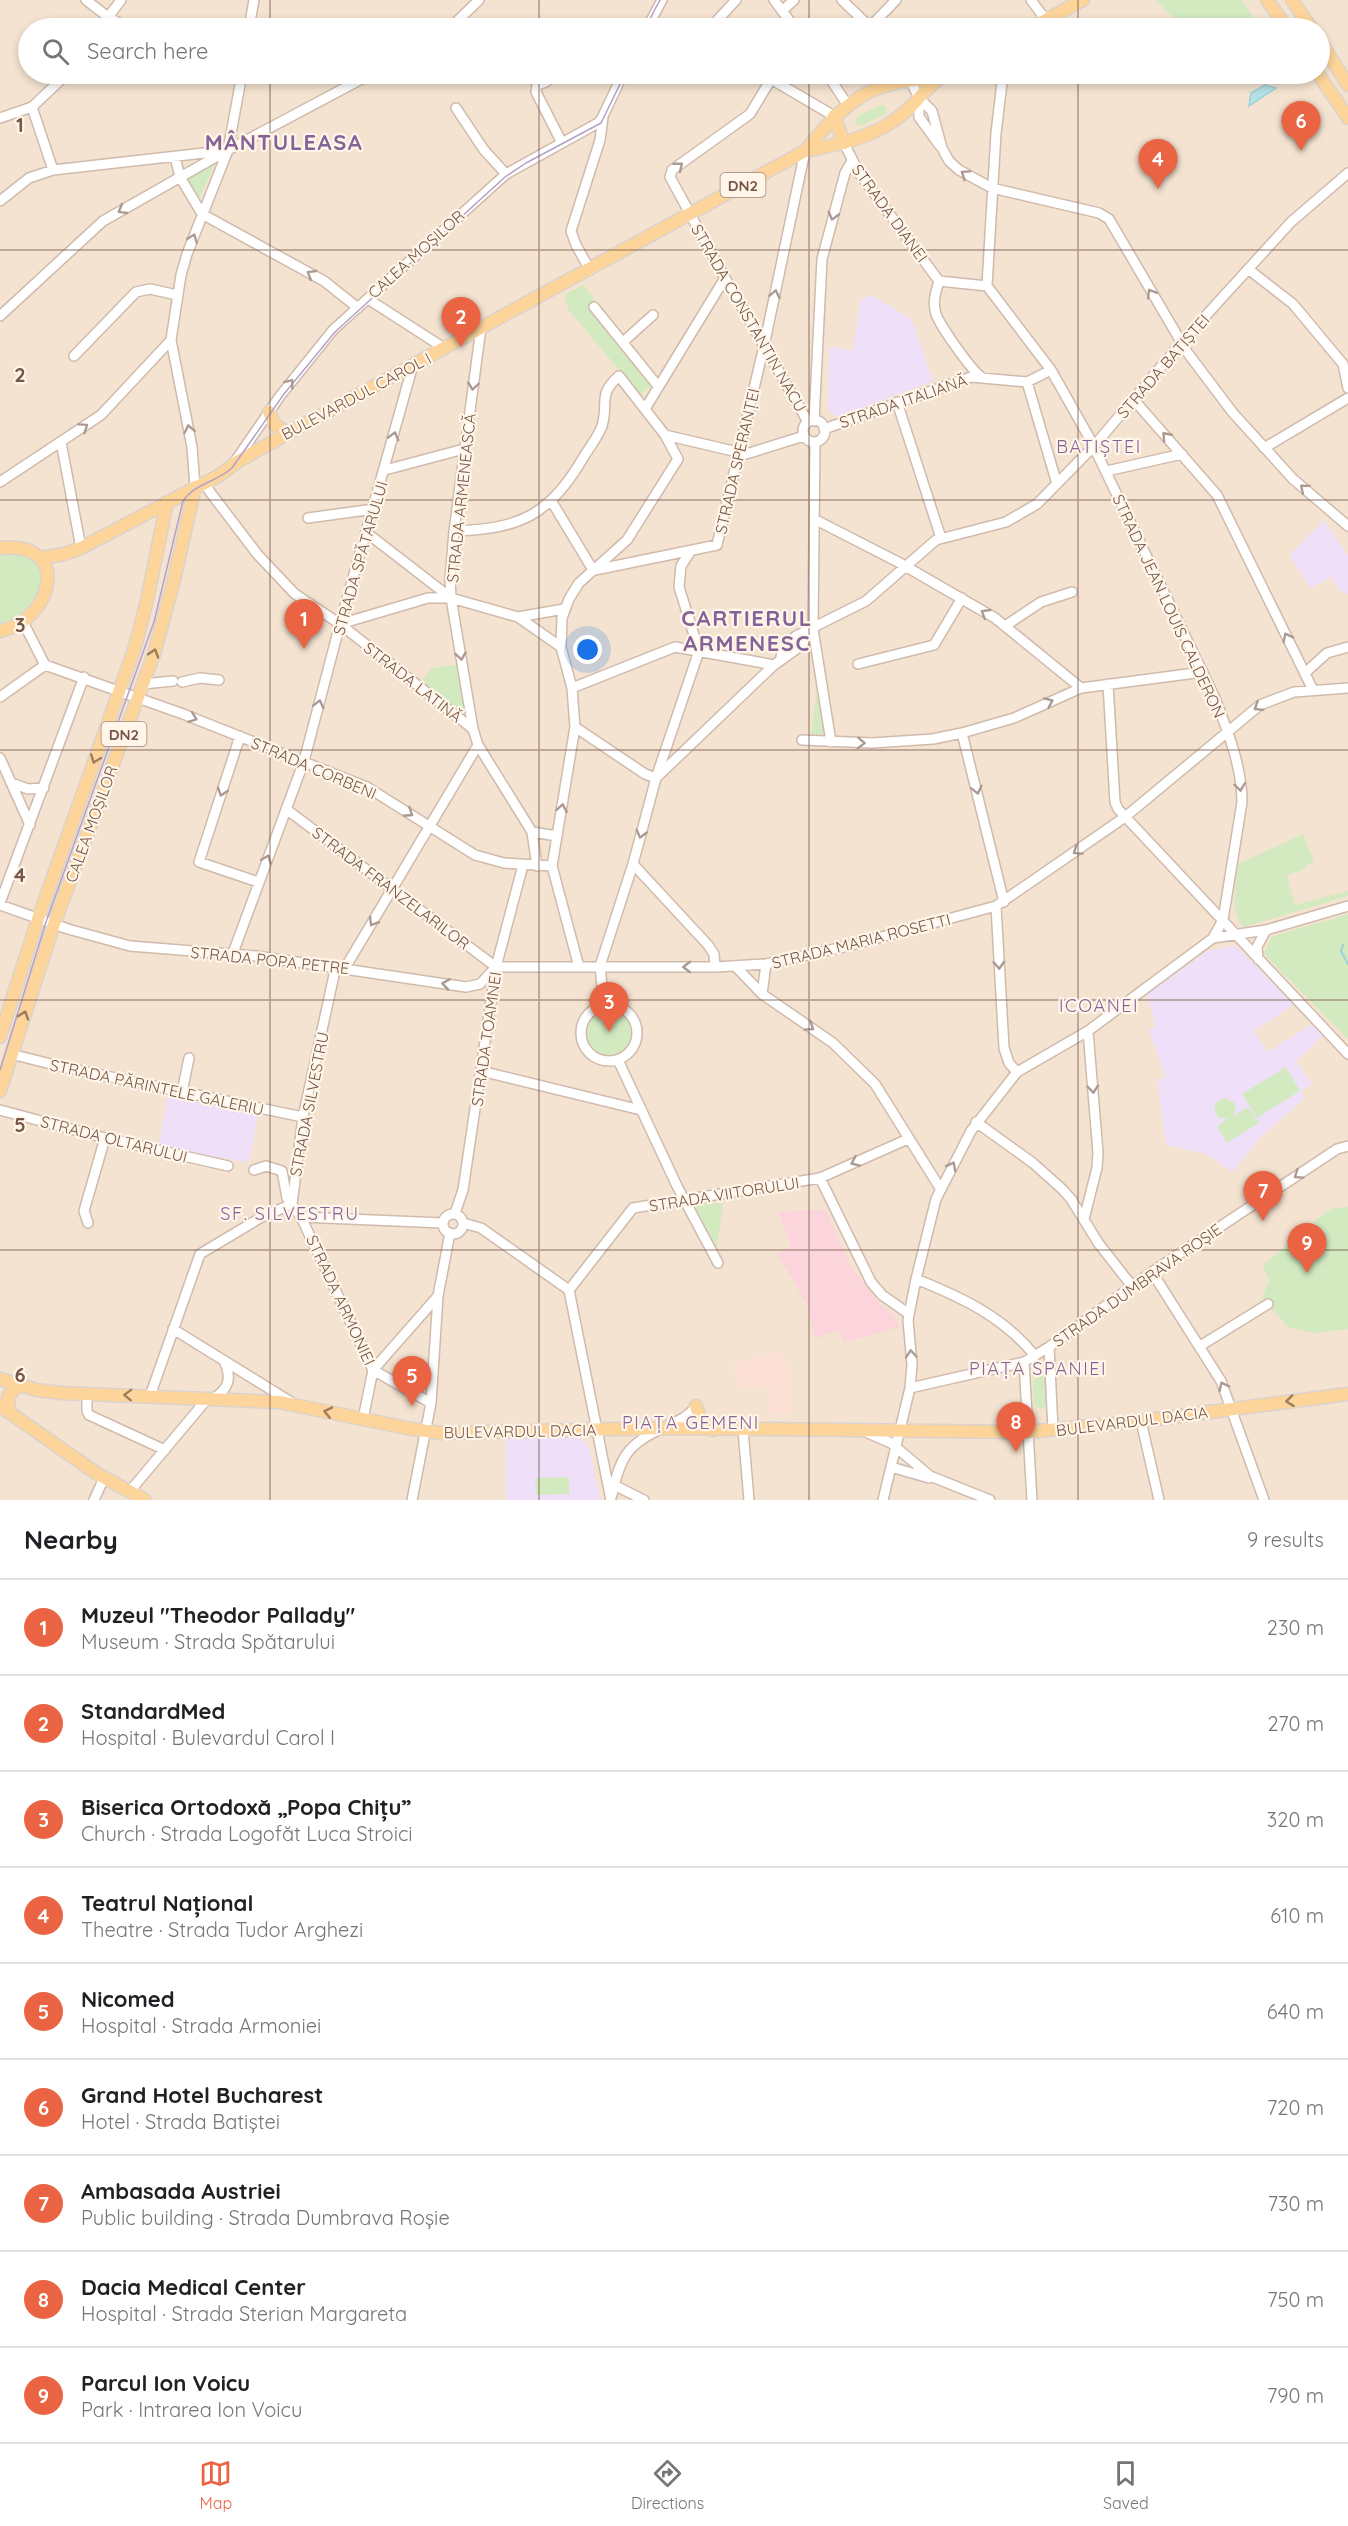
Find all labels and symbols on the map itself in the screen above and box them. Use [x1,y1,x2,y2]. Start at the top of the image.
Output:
pin: 6 [1282,102,1320,151]
text: 1 [16,112,24,137]
district label: MÂNTULEASA [205,128,363,156]
pin: 4 [1138,140,1178,189]
street label: STRADA DIANEI [848,160,932,266]
one-way arrow [673,162,684,173]
one-way arrow [961,170,972,181]
road number: DN2 [720,173,766,197]
one-way arrow [118,203,128,214]
street label: CALEA MOȘILOR [364,205,468,303]
one-way arrow [828,210,840,221]
street label: STRADA CONSTANTIN NACU [687,221,811,415]
one-way arrow [186,233,198,244]
one-way arrow [307,269,317,281]
one-way arrow [768,289,781,299]
one-way arrow [1147,289,1159,299]
pin: 2 [442,298,480,347]
street label: STRADA BATIȘTEI [1112,310,1214,422]
street label: BULEVARDUL CAROL I [278,348,434,444]
text: 2 [14,362,26,387]
street label: STRADA ITALIANĂ [836,370,970,432]
one-way arrow [282,379,293,390]
one-way arrow [468,382,480,391]
street label: STRADA SPERANȚEI [711,386,763,536]
street label: STRADA ARMENEASCĂ [442,412,480,584]
one-way arrow [77,423,88,434]
one-way arrow [183,424,196,434]
one-way arrow [387,431,400,441]
one-way arrow [1162,432,1173,442]
district label: BATIȘTEI [1056,435,1142,458]
street label: STRADA SPĂTARULUI [328,479,392,637]
one-way arrow [1300,484,1311,495]
street label: STRADA JEAN LOUIS CALDERON [1108,491,1230,721]
pin: 1 [284,600,324,649]
district label: CARTIERUL ARMENESC [681,604,813,657]
one-way arrow [981,608,991,620]
text: 3 [15,612,25,637]
one-way arrow [1283,632,1295,643]
your location [573,635,602,664]
street label: STRADA LATINĂ [360,637,466,727]
one-way arrow [147,648,159,659]
one-way arrow [455,651,467,660]
one-way arrow [1043,697,1054,709]
one-way arrow [312,700,324,710]
one-way arrow [1253,700,1264,711]
one-way arrow [187,711,198,723]
road number: DN2 [102,722,146,746]
street label: STRADA CORBENI [248,733,380,803]
one-way arrow [856,736,865,749]
one-way arrow [90,753,103,764]
street label: CALEA MOȘILOR [61,763,121,885]
one-way arrow [1234,783,1246,792]
one-way arrow [969,785,982,795]
one-way arrow [217,786,229,797]
one-way arrow [555,804,567,813]
one-way arrow [403,806,413,818]
street label: STRADA FRANZELARILOR [308,822,474,954]
one-way arrow [636,828,648,839]
one-way arrow [1072,844,1083,855]
one-way arrow [260,854,272,865]
text: 4 [14,862,26,887]
street label: STRADA MARIA ROSETTI [770,909,952,973]
one-way arrow [369,916,381,926]
street label: STRADA POPA PETRE [190,942,350,978]
one-way arrow [993,960,1006,969]
one-way arrow [682,961,691,974]
street label: STRADA TOAMNEI [467,970,505,1108]
one-way arrow [441,978,450,990]
pin: 3 [590,982,628,1032]
district label: ICOANEI [1059,994,1139,1017]
one-way arrow [16,1010,29,1021]
one-way arrow [803,1020,814,1031]
street label: STRADA SILVESTRU [285,1030,333,1178]
street label: STRADA PĂRINTELE GALERIU [48,1055,266,1119]
one-way arrow [1086,1085,1099,1094]
street label: STRADA OLTARULUI [39,1111,189,1167]
text: 5 [14,1112,26,1137]
one-way arrow [850,1155,861,1167]
one-way arrow [945,1162,956,1172]
one-way arrow [1294,1168,1305,1179]
street label: STRADA VIITORULUI [647,1172,801,1216]
pin: 7 [1244,1172,1282,1221]
district label: SF. SILVESTRU [220,1202,360,1225]
street label: STRADA DUMBRAVA ROȘIE [1049,1219,1225,1351]
pin: 9 [1288,1224,1326,1273]
street label: STRADA ARMONIEI [302,1232,380,1368]
one-way arrow [905,1349,918,1358]
pin: 5 [392,1356,432,1406]
district label: PIAȚA SPANIEI [969,1357,1107,1380]
text: 6 [14,1362,26,1387]
one-way arrow [1218,1381,1230,1392]
one-way arrow [124,1389,133,1402]
one-way arrow [1285,1395,1295,1407]
pin: 8 [996,1402,1036,1452]
street label: BULEVARDUL DACIA [1055,1402,1209,1440]
one-way arrow [323,1406,333,1419]
district label: PIAȚA GEMENI [622,1411,760,1434]
street label: BULEVARDUL DACIA [443,1420,597,1442]

